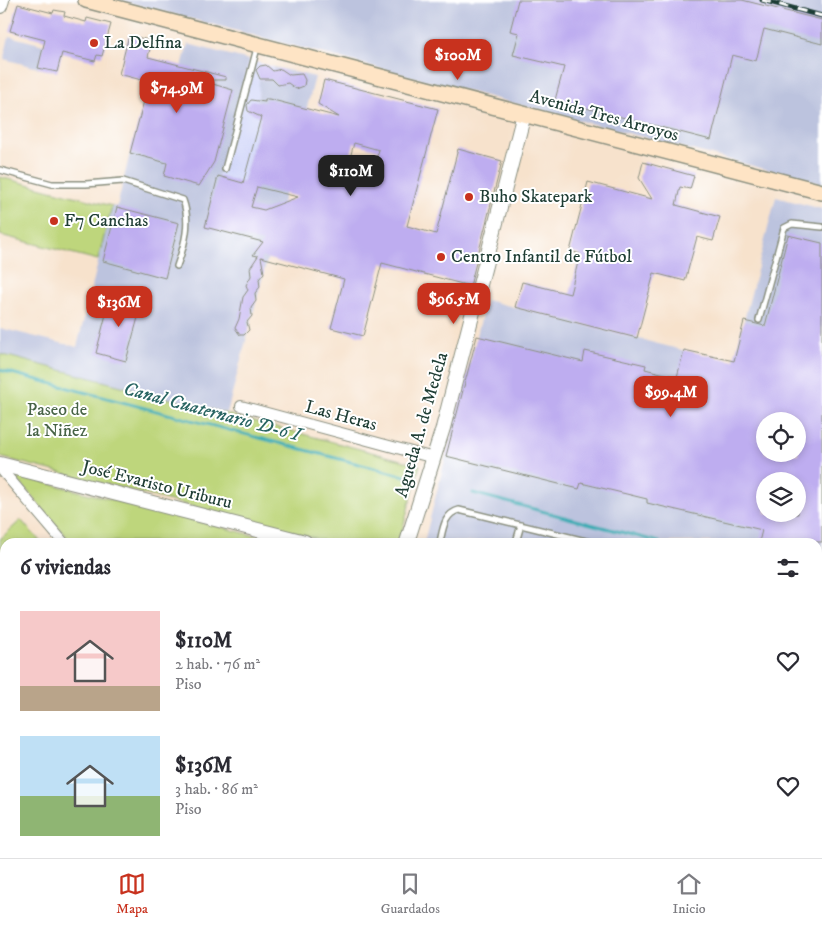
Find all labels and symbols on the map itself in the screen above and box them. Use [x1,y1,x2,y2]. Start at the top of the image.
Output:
place label: La Delfina [104,32,182,54]
marker: La Delfina [88,37,100,49]
pin: $100M [423,38,493,81]
pin: $74.9M [136,72,218,114]
street label: Avenida Tres Arroyos [527,85,681,147]
pin: $110M [316,154,386,197]
place label: Buho Skatepark [479,186,593,208]
marker: Buho Skatepark [463,191,475,203]
place label: F7 Canchas [64,210,148,232]
marker: F7 Canchas [48,215,60,227]
place label: Centro Infantil de Fútbol [451,246,632,268]
marker: Centro Infantil de Fútbol [435,251,447,263]
pin: $96.5M [413,282,495,325]
pin: $136M [84,286,154,328]
street label: Agueda A. de Medela [391,349,453,500]
pin: $99.4M [630,376,712,418]
water label: Canal Cuaternario D-6 I [121,377,306,448]
street label: Las Heras [303,396,379,436]
park label: Paseo de la Niñez [27,399,87,442]
street label: José Evaristo Uriburu [78,455,235,514]

